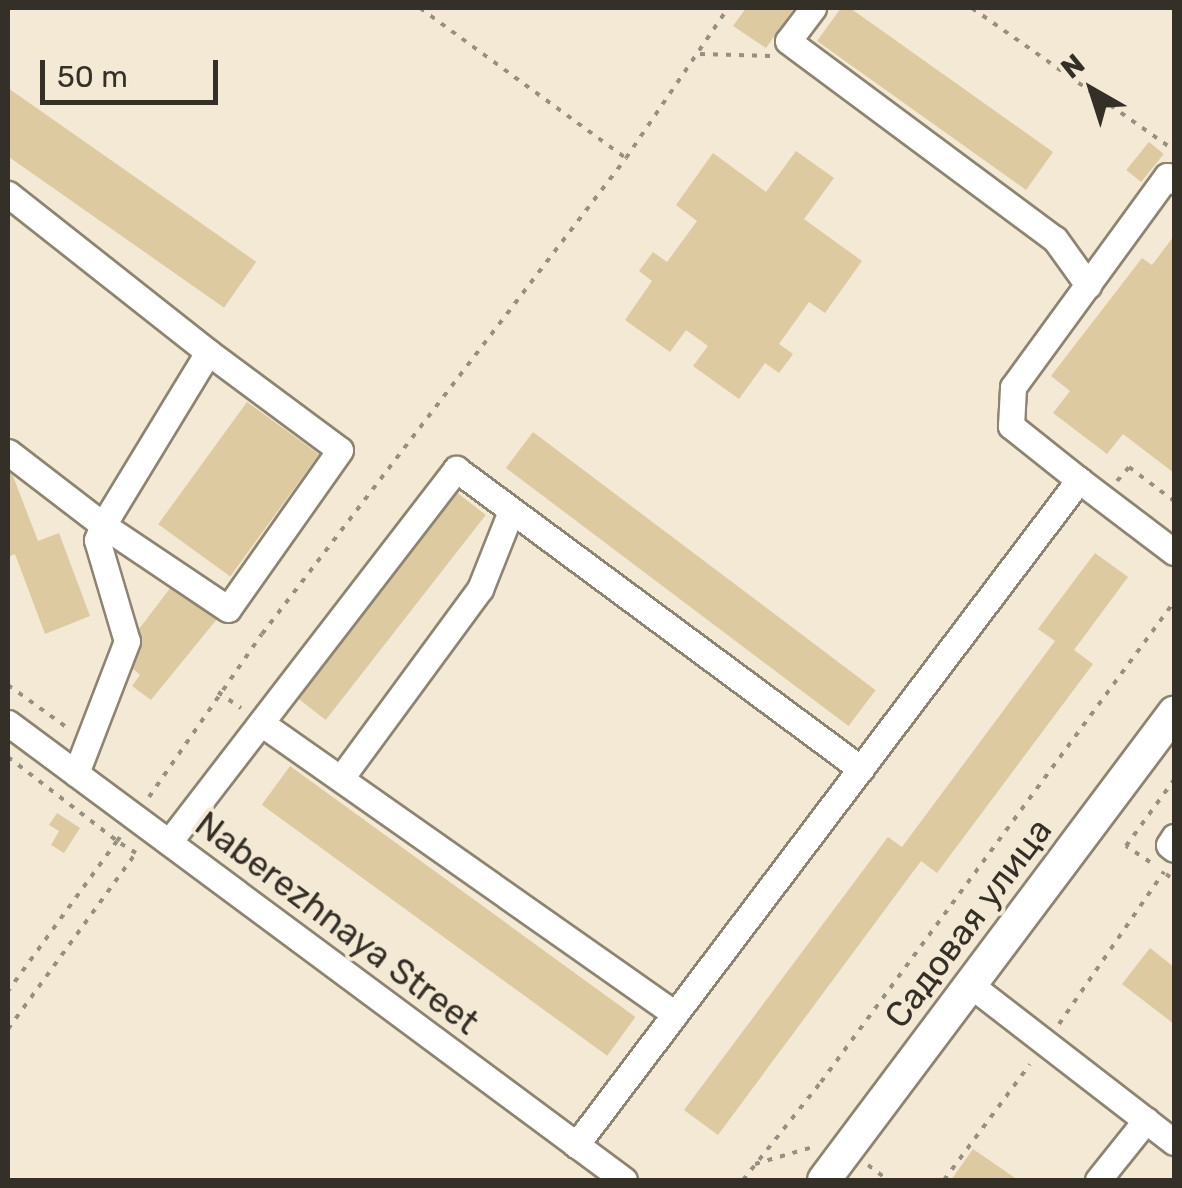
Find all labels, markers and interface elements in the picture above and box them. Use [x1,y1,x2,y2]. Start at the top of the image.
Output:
scale bar [45,40,222,102]
north arrow [1042,40,1142,140]
text: N [1055,47,1091,85]
text: 50 m [57,59,128,95]
street label: Naberezhnaya Street [187,803,487,1043]
street label: Садовая улица [876,810,1060,1036]

